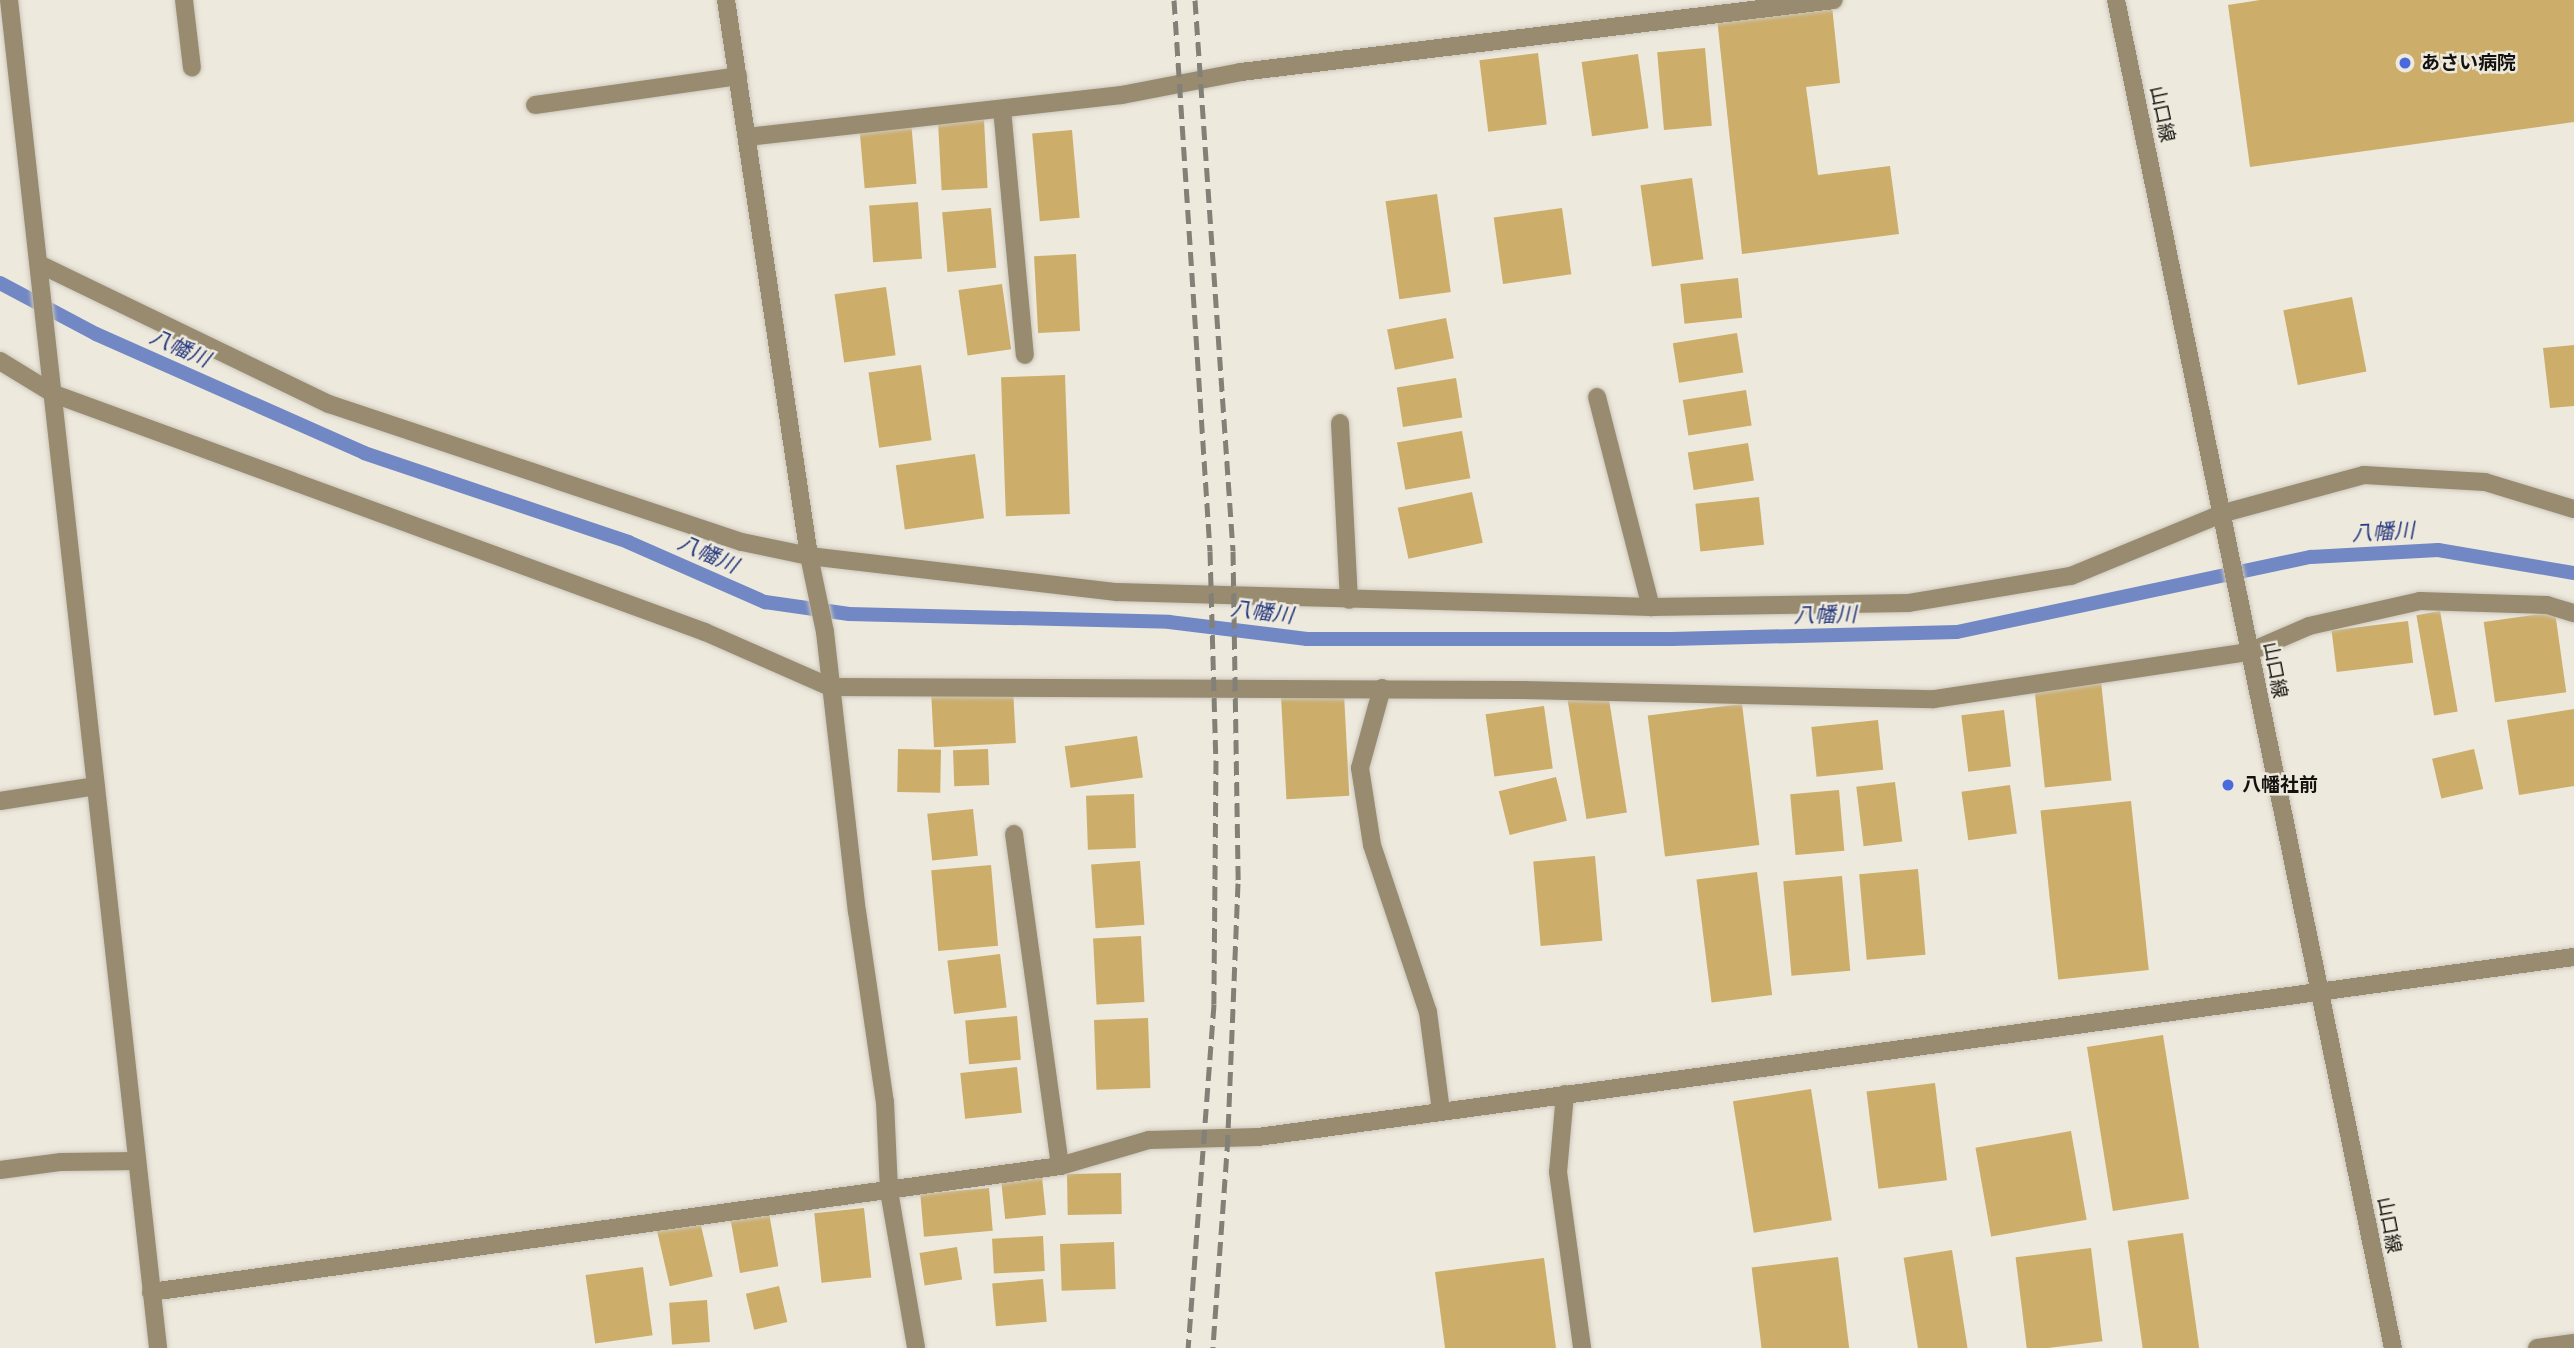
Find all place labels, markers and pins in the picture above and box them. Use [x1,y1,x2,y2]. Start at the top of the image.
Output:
place label: あさい病院 [2421,52,2516,74]
marker: あさい病院 [2395,53,2415,73]
place label: 八幡社前 [2242,774,2318,796]
marker: 八幡社前 [2220,777,2236,793]

